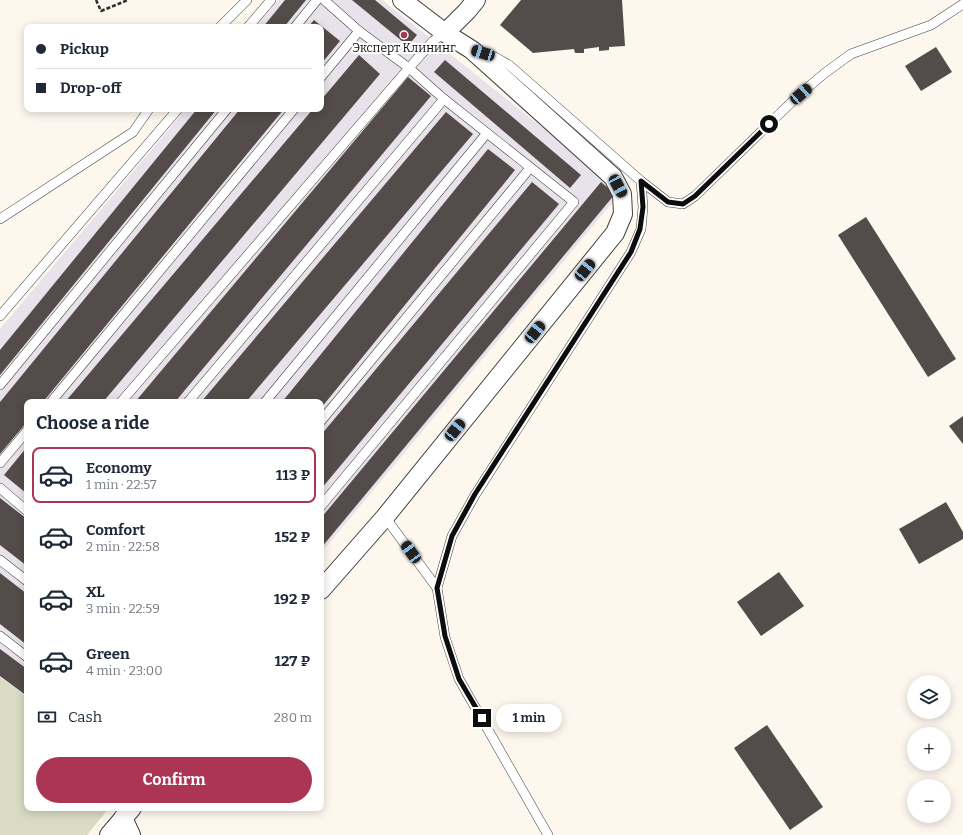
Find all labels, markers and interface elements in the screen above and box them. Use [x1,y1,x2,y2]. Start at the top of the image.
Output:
marker: Эксперт Клининг [399,30,409,40]
text: Pickup [60,40,109,58]
place label: Эксперт Клининг [352,41,456,55]
car [470,44,496,62]
text: Drop-off [60,79,121,97]
car [788,82,814,106]
route start [760,115,778,133]
car [607,173,629,199]
car [573,257,597,283]
car [523,319,547,345]
text: Choose a ride [36,412,149,434]
car [443,417,467,443]
icon: car [38,457,74,493]
text: Economy [86,459,152,477]
text: 113 ₽ [276,466,310,484]
text: 1 min · 22:57 [86,477,156,492]
icon: car [38,519,74,555]
text: Comfort [86,521,145,539]
text: 152 ₽ [275,528,310,546]
text: 2 min · 22:58 [86,539,160,554]
car [399,539,423,565]
icon: car [38,581,74,617]
text: XL [86,583,105,601]
text: 192 ₽ [274,590,310,608]
text: 3 min · 22:59 [86,601,160,616]
icon: car [38,643,74,679]
text: Green [86,645,130,663]
text: 127 ₽ [275,652,310,670]
text: 4 min · 23:00 [86,663,163,678]
map controls [907,675,951,823]
button: layers [907,675,951,719]
callout: 1 min [496,704,562,732]
icon: cash [36,706,58,728]
text: Cash [68,708,102,726]
route end [473,709,491,727]
text: 280 m [274,710,312,725]
text: 1 min [513,710,545,725]
button: + [907,727,951,771]
button: Confirm [36,757,312,803]
button: − [907,779,951,823]

